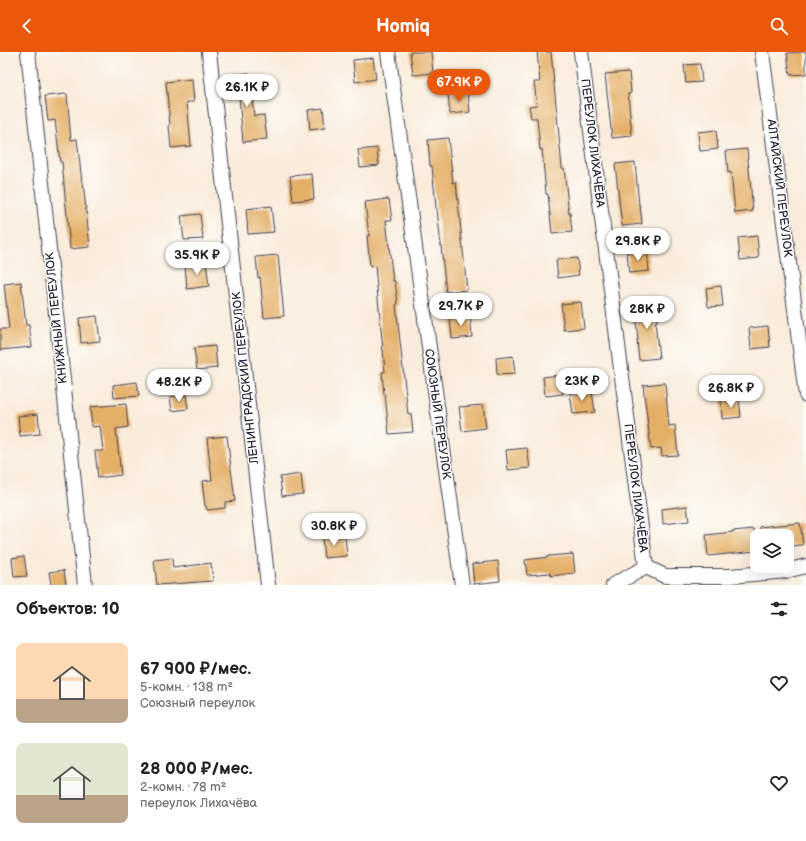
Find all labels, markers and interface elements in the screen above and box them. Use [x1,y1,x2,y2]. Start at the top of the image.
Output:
icon: back [16,15,38,37]
icon: search [768,15,790,37]
text: Homiq [376,16,430,37]
pin: 67.9K ₽ [422,69,496,103]
pin: 26.1K ₽ [210,74,284,108]
text: 67.9K ₽ [436,74,482,90]
street label: ПЕРЕУЛОК ЛИХАЧЁВА [577,78,609,209]
text: 26.1K ₽ [225,79,269,95]
street label: АЛТАЙСКИЙ ПЕРЕУЛОК [763,117,795,258]
pin: 29.8K ₽ [601,228,675,262]
text: 29.8K ₽ [615,233,661,249]
pin: 35.9K ₽ [160,242,234,276]
text: 35.9K ₽ [174,247,220,263]
street label: КНИЖНЫЙ ПЕРЕУЛОК [42,251,71,384]
street label: ЛЕНИНГРАДСКИЙ ПЕРЕУЛОК [229,291,262,466]
pin: 29.7K ₽ [424,293,498,327]
pin: 28K ₽ [619,296,675,330]
text: 29.7K ₽ [438,298,484,314]
text: 28K ₽ [629,301,665,317]
street label: СОЮЗНЫЙ ПЕРЕУЛОК [421,348,454,480]
pin: 23K ₽ [554,368,610,402]
pin: 48.2K ₽ [142,369,216,403]
text: 23K ₽ [565,373,599,389]
text: 48.2K ₽ [156,374,202,390]
pin: 26.8K ₽ [694,375,768,409]
text: 26.8K ₽ [708,380,754,396]
street label: ПЕРЕУЛОК ЛИХАЧЁВА [620,423,652,554]
pin: 30.8K ₽ [297,513,371,547]
text: 30.8K ₽ [311,518,357,534]
map controls [750,529,794,573]
button: layers [750,529,794,573]
icon: filters [768,598,790,620]
text: Объектов: 10 [16,599,119,619]
icon: home [48,659,96,707]
text: 67 900 ₽/мес. [140,659,251,679]
icon: heart [768,672,790,694]
text: 5-комн. · 138 m² [140,679,233,695]
text: Союзный переулок [140,695,255,711]
icon: home [48,759,96,807]
text: 28 000 ₽/мес. [140,759,253,779]
icon: heart [768,772,790,794]
text: 2-комн. · 78 m² [140,779,226,795]
text: переулок Лихачёва [140,795,257,811]

